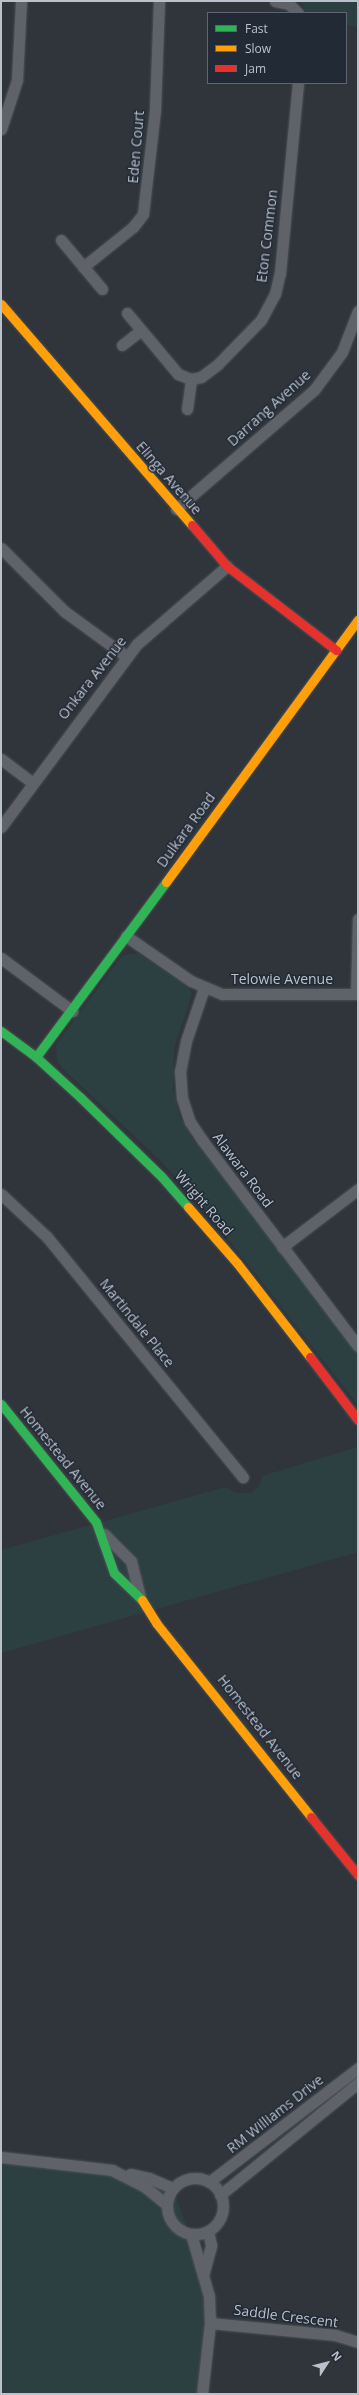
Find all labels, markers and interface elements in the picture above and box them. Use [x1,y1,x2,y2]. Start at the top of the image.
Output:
legend [207,12,347,84]
text: Fast [245,20,268,37]
text: Slow [245,40,271,57]
text: Jam [245,60,266,77]
street label: Eden Court [124,110,148,184]
street label: Eton Common [253,189,281,283]
street label: Darrang Avenue [224,366,314,450]
street label: Elinga Avenue [133,438,205,518]
street label: Onkara Avenue [54,633,130,723]
street label: Dulkara Road [153,789,219,871]
street label: Telowie Avenue [231,971,333,987]
street label: Alawara Road [209,1129,277,1211]
street label: Wright Road [171,1167,237,1239]
street label: Martindale Place [96,1275,178,1371]
street label: Homestead Avenue [16,1403,110,1513]
street label: Homestead Avenue [214,1671,306,1783]
street label: RM Williams Drive [224,2071,326,2157]
street label: Saddle Crescent [233,2301,339,2331]
north arrow [307,2343,347,2383]
text: N [328,2348,346,2364]

